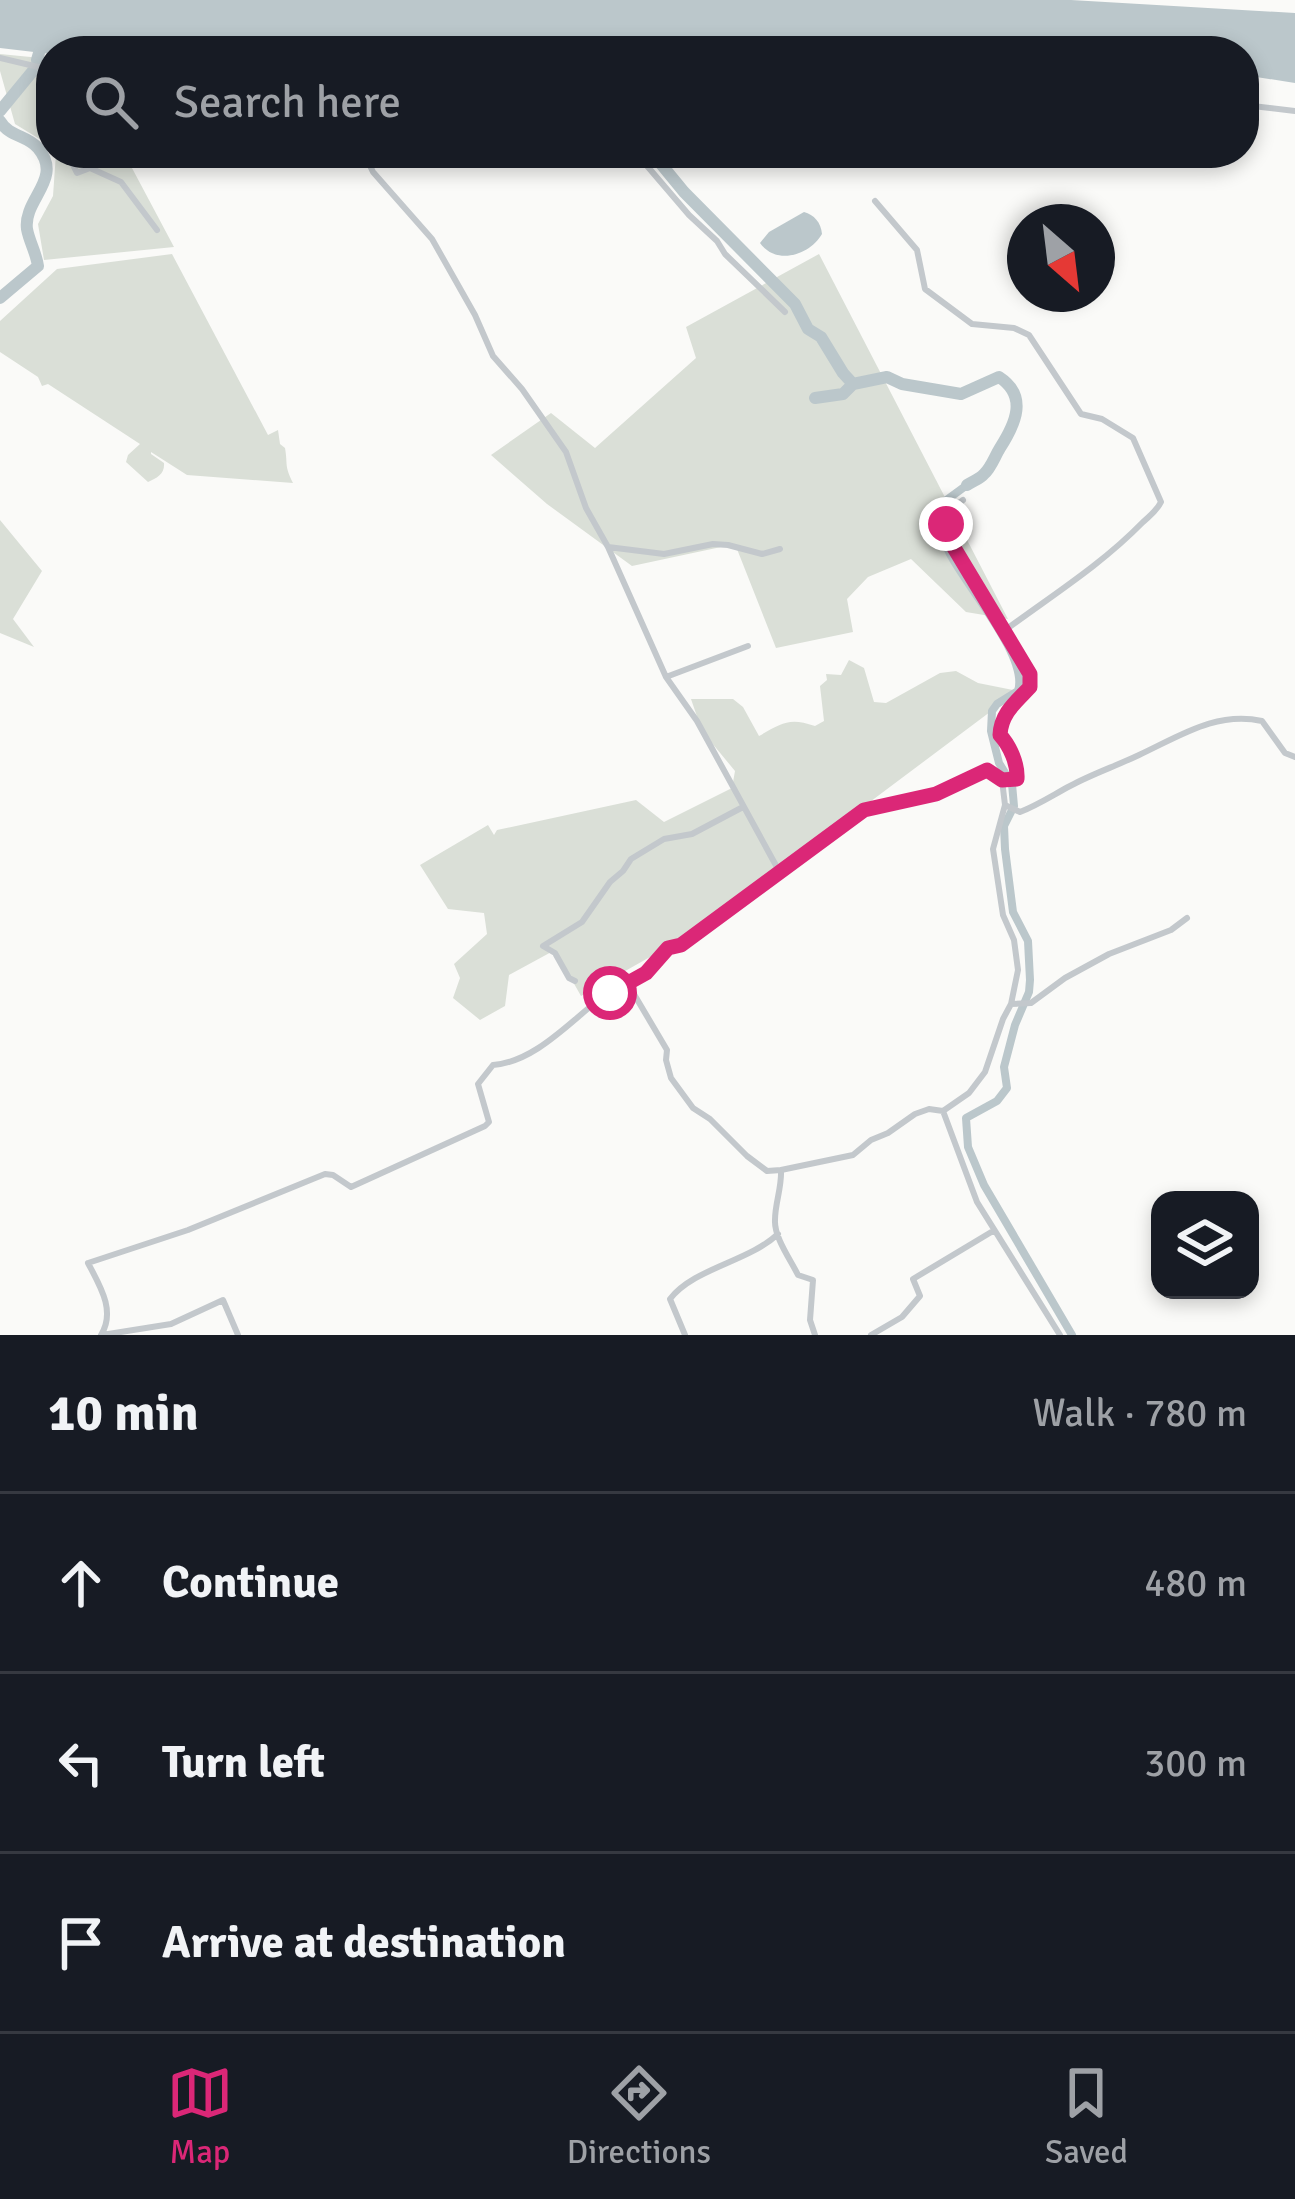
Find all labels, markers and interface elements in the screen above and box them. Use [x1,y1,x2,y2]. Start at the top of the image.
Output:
search box [36,36,1259,168]
icon: search [78,69,144,135]
text: Search here [174,75,401,130]
north arrow [1007,204,1115,312]
route end [919,497,973,551]
route start [583,966,637,1020]
map controls [1151,1191,1259,1299]
button: layers [1151,1191,1259,1299]
text: 10 min [48,1382,199,1445]
text: Walk · 780 m [1033,1389,1247,1437]
icon: ahead [48,1550,114,1616]
text: Continue [162,1555,339,1610]
text: 480 m [1144,1559,1247,1607]
icon: left [48,1730,114,1796]
text: Turn left [162,1735,325,1790]
text: 300 m [1144,1739,1247,1787]
icon: arrive [48,1910,114,1976]
text: Arrive at destination [162,1915,566,1970]
tab: Map [167,2060,233,2173]
tab: Directions [567,2060,711,2173]
tab: Saved [1045,2060,1128,2173]

